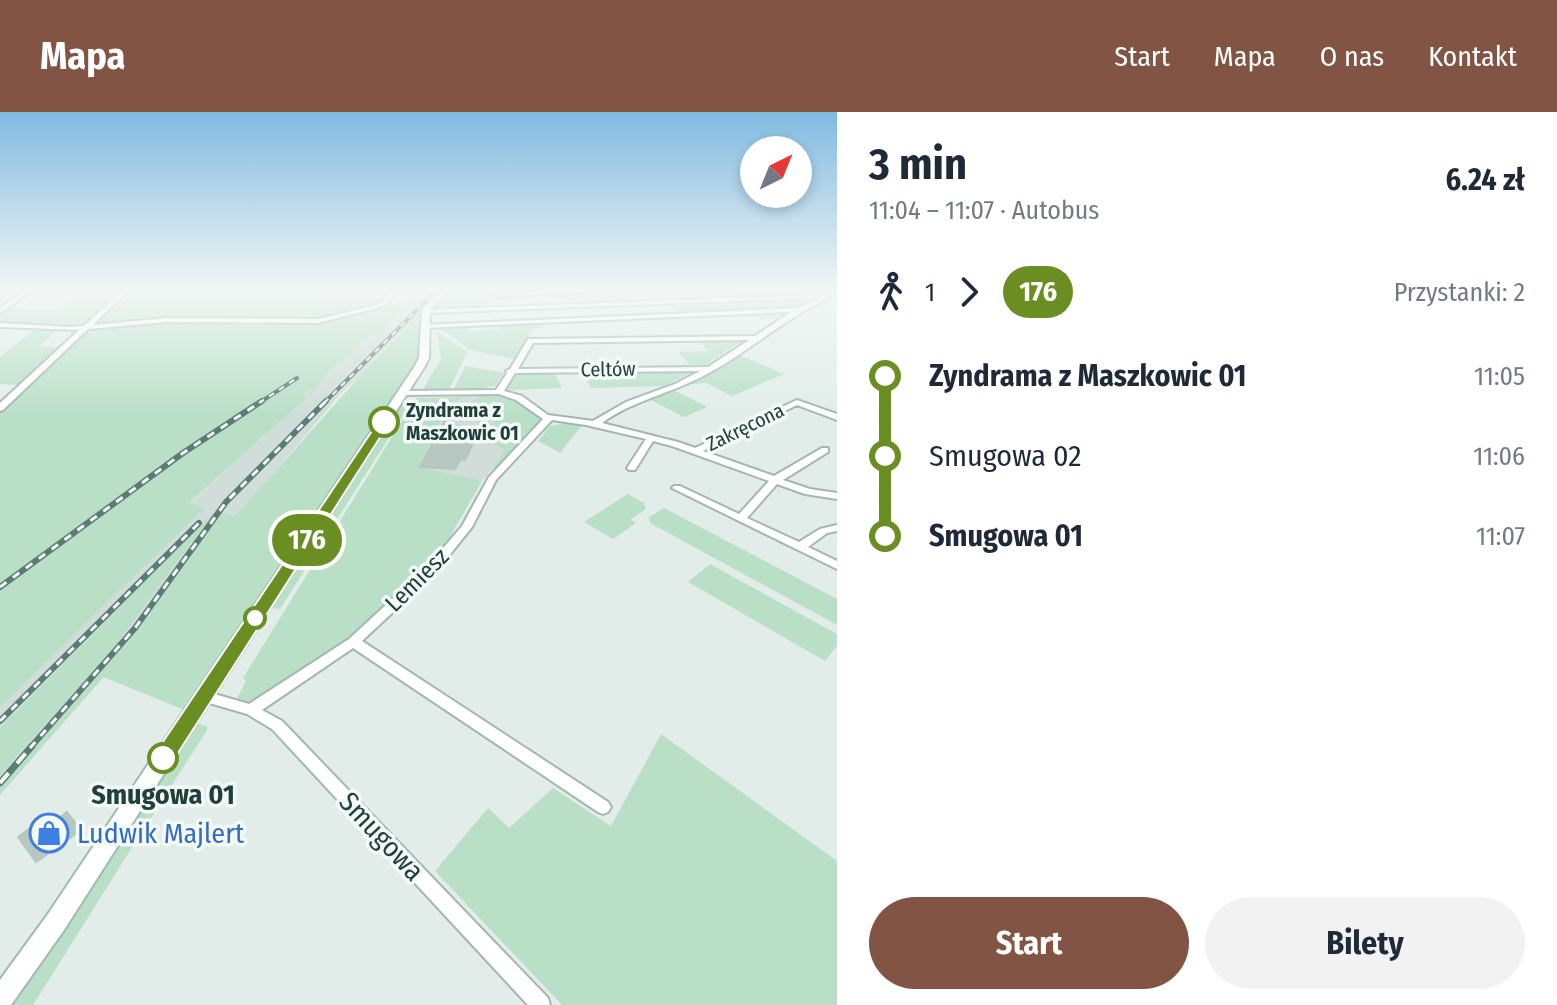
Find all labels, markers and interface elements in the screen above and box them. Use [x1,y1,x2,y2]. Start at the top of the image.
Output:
text: Mapa [40,33,125,79]
text: Start [1114,40,1170,73]
text: Mapa [1214,40,1276,73]
text: O nas [1320,40,1384,73]
text: Kontakt [1428,40,1517,73]
north arrow [740,136,812,208]
map controls [740,136,812,208]
text: 3 min [869,138,967,191]
text: 6.24 zł [1445,162,1525,198]
text: 11:04 – 11:07 · Autobus [869,195,1099,226]
icon: walk [869,270,913,314]
icon: forward [947,270,991,314]
text: 176 [1019,275,1057,308]
text: 1 [925,277,935,308]
text: Przystanki: 2 [1394,277,1525,308]
street label: Celtów [580,357,636,381]
text: Zyndrama z Maszkowic 01 [929,358,1247,394]
text: 11:05 [1474,361,1525,392]
place label: Zyndrama z Maszkowic 01 [406,398,519,445]
street label: Zakręcona [702,398,788,456]
marker: Zyndrama z Maszkowic 01 [369,407,399,437]
text: Smugowa 02 [929,438,1082,474]
text: 11:06 [1473,441,1525,472]
line badge: 176 [261,514,353,566]
text: Smugowa 01 [929,518,1083,554]
text: 11:07 [1476,521,1525,552]
text: 176 [288,523,326,556]
street label: Lemiesz [380,543,454,617]
unlabelled marker [244,607,266,629]
marker: Smugowa 01 [148,743,178,773]
place label: Smugowa 01 [91,778,235,811]
street label: Smugowa [332,785,431,888]
shop icon: Ludwik Majlert [28,812,70,854]
place label: Ludwik Majlert [77,817,245,850]
button: Start [869,897,1189,989]
button: Bilety [1205,897,1525,989]

